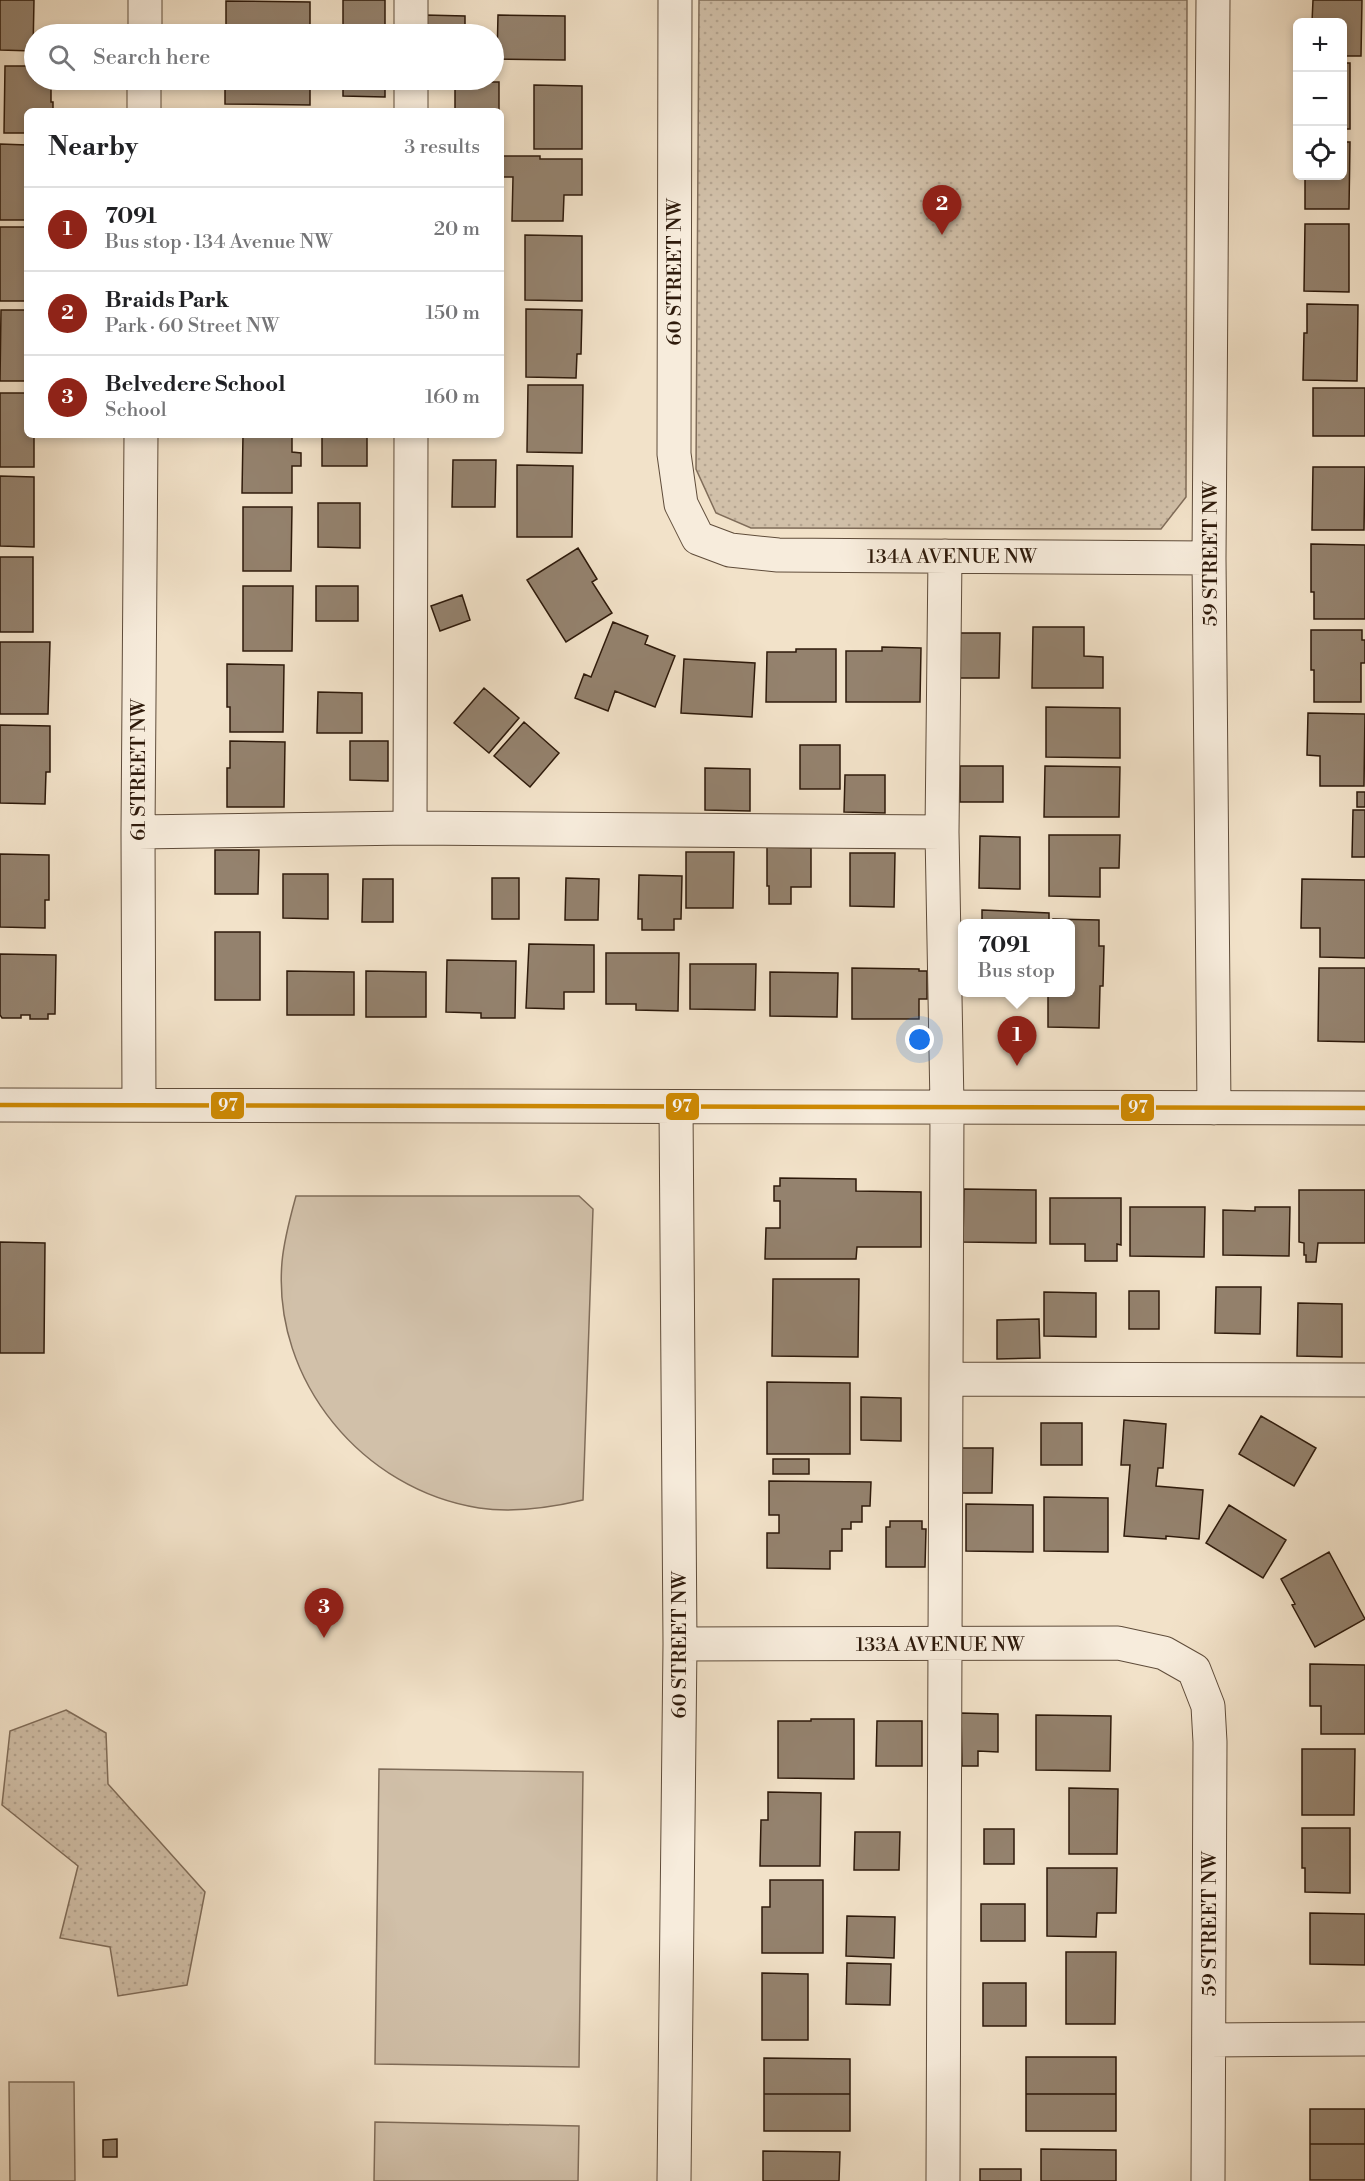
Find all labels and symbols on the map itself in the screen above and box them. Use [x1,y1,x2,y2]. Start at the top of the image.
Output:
pin: 2 [922,186,962,235]
street label: 60 STREET NW [663,197,688,346]
street label: 59 STREET NW [1199,481,1224,627]
street label: 134A AVENUE NW [867,545,1038,570]
street label: 61 STREET NW [127,698,152,841]
pin: 1 [998,1016,1036,1066]
your location [905,1025,934,1054]
line badge: 97 [210,1091,245,1120]
line badge: 97 [665,1092,700,1121]
line badge: 97 [1120,1093,1155,1122]
text: 97 [218,1096,238,1116]
text: 97 [672,1097,692,1117]
text: 97 [1128,1098,1148,1118]
street label: 60 STREET NW [668,1570,693,1719]
pin: 3 [304,1588,344,1638]
street label: 133A AVENUE NW [856,1633,1025,1658]
street label: 59 STREET NW [1198,1851,1223,1997]

